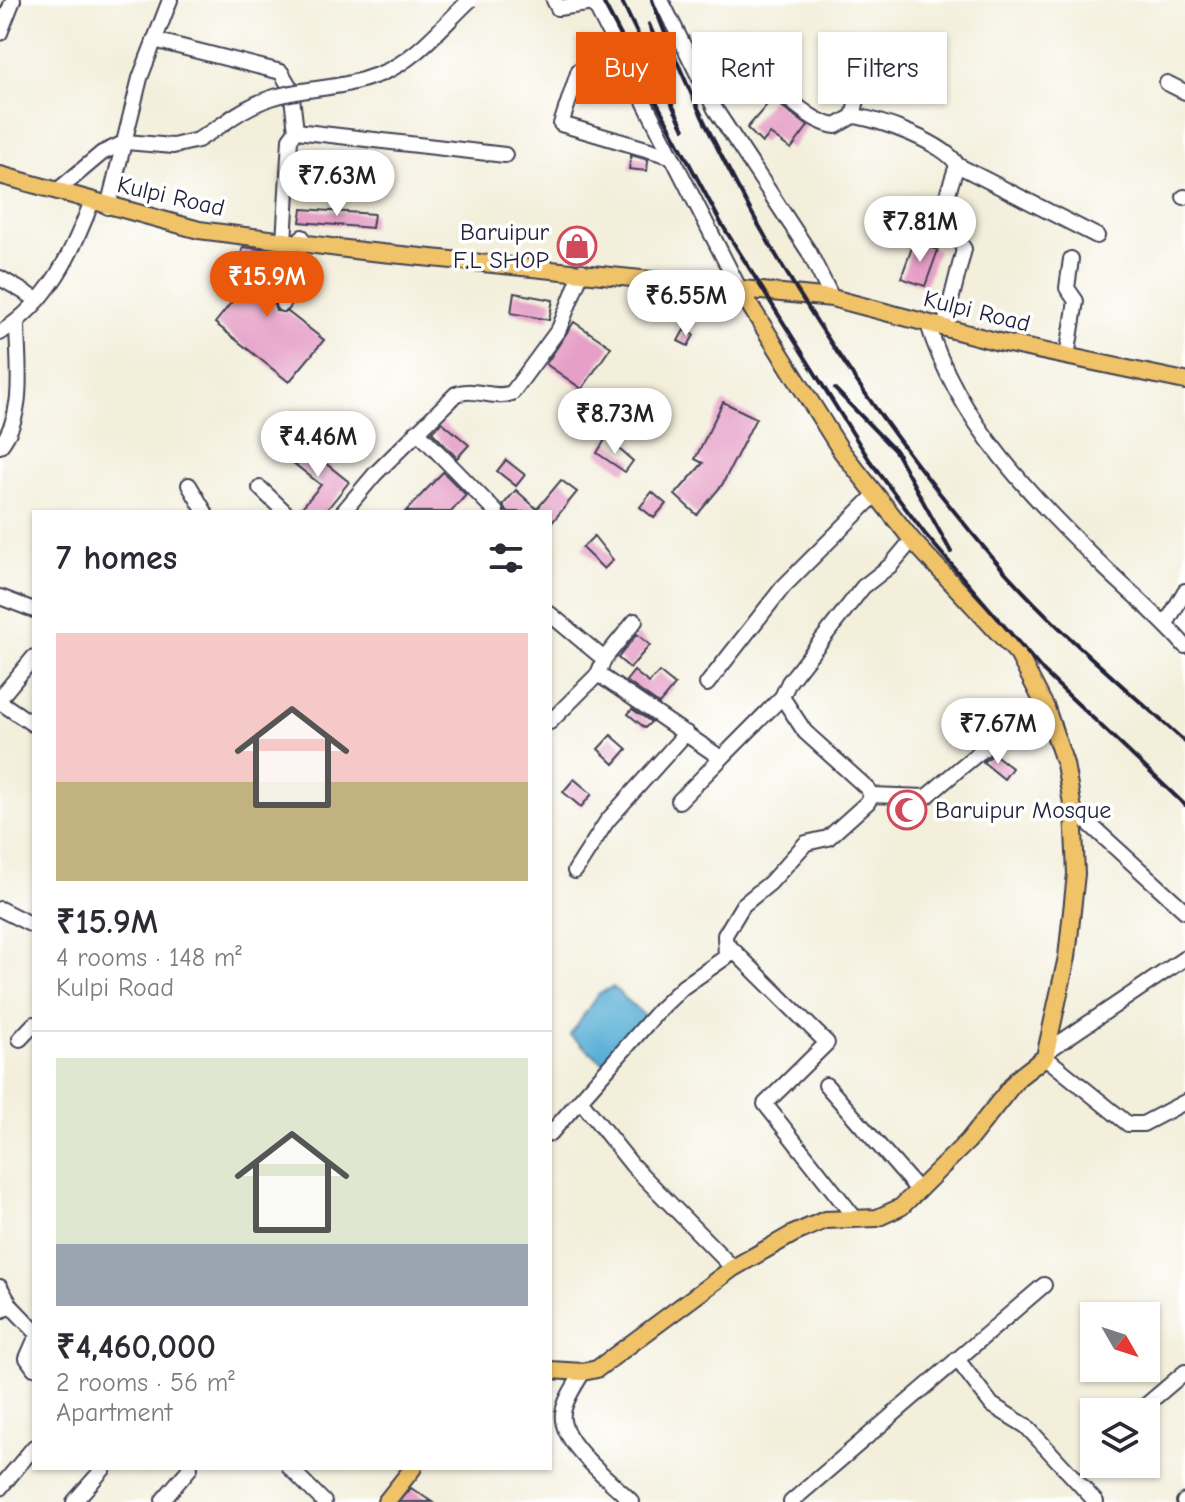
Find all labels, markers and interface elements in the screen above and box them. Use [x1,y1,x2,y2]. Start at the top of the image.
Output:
chip: Buy [576,32,676,104]
chip: Rent [692,32,802,104]
chip: Filters [818,32,947,104]
pin: ₹7.63M [272,150,402,218]
text: ₹7.63M [298,161,376,191]
street label: Kulpi Road [115,170,227,222]
pin: ₹7.81M [855,196,985,264]
text: ₹7.81M [882,207,958,237]
place label: Baruipur F.L SHOP [453,218,549,274]
shop icon: Baruipur F.L SHOP [556,225,598,267]
pin: ₹15.9M [202,251,332,319]
text: ₹15.9M [228,262,306,292]
pin: ₹6.55M [621,270,751,338]
text: ₹6.55M [645,281,727,311]
street label: Kulpi Road [921,284,1033,338]
pin: ₹8.73M [550,388,680,456]
text: ₹8.73M [576,399,654,429]
pin: ₹4.46M [253,411,383,479]
text: ₹4.46M [279,422,357,452]
icon: filters [484,536,528,580]
text: 7 homes [56,538,177,578]
icon: home [220,685,364,829]
pin: ₹7.67M [933,698,1063,766]
text: ₹7.67M [959,709,1037,739]
mosque icon: Baruipur Mosque [886,789,928,831]
place label: Baruipur Mosque [935,796,1111,824]
text: ₹15.9M [56,902,158,942]
text: 4 rooms · 148 m² [56,943,242,973]
text: Kulpi Road [56,973,174,1003]
icon: home [220,1110,364,1254]
north arrow [1080,1302,1160,1382]
map controls [1080,1302,1160,1478]
text: ₹4,460,000 [56,1327,216,1367]
text: 2 rooms · 56 m² [56,1368,235,1398]
text: Apartment [56,1398,172,1428]
button: layers [1080,1398,1160,1478]

